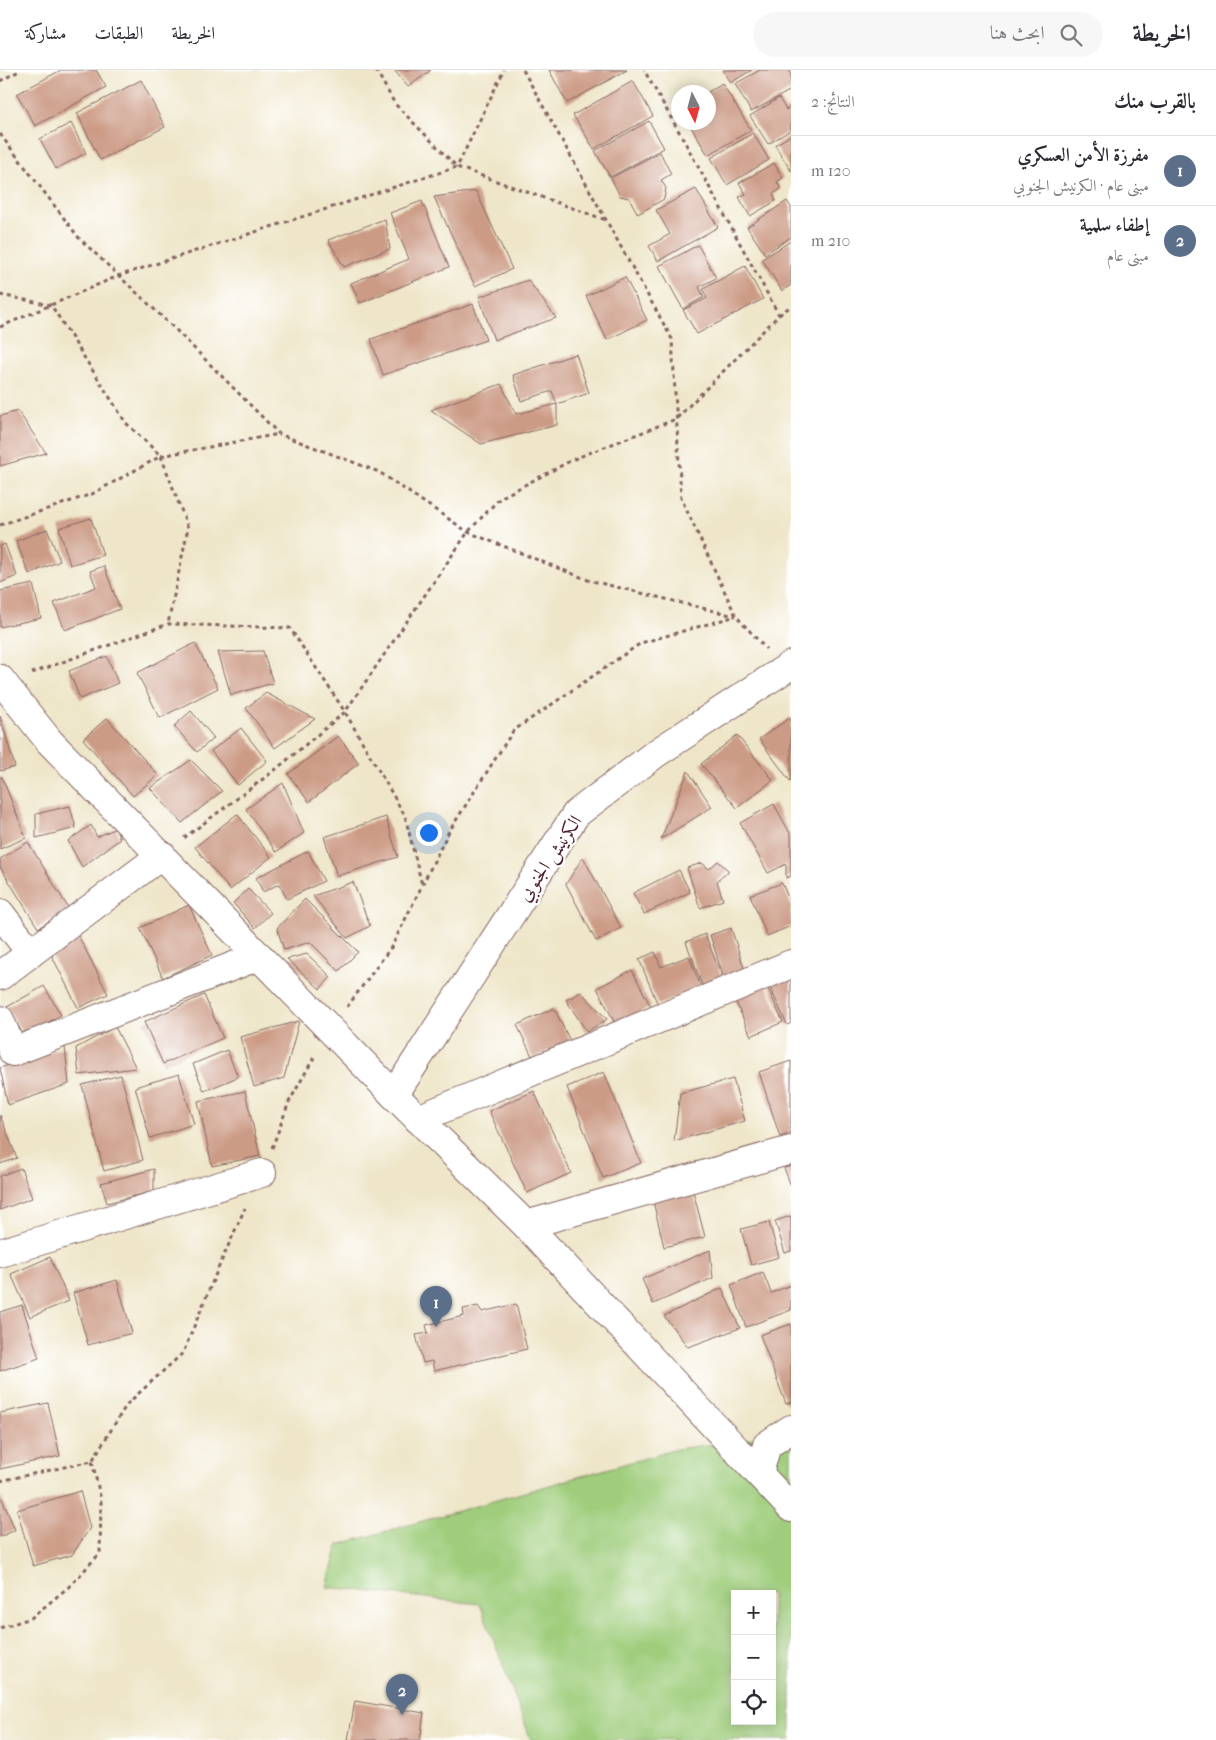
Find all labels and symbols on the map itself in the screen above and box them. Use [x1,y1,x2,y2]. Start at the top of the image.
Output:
north arrow [671,85,716,130]
street label: الكرنيش الجنوبي [513,811,590,908]
your location [416,820,442,846]
pin: 1 [420,1286,452,1327]
pin: 2 [386,1674,418,1715]

